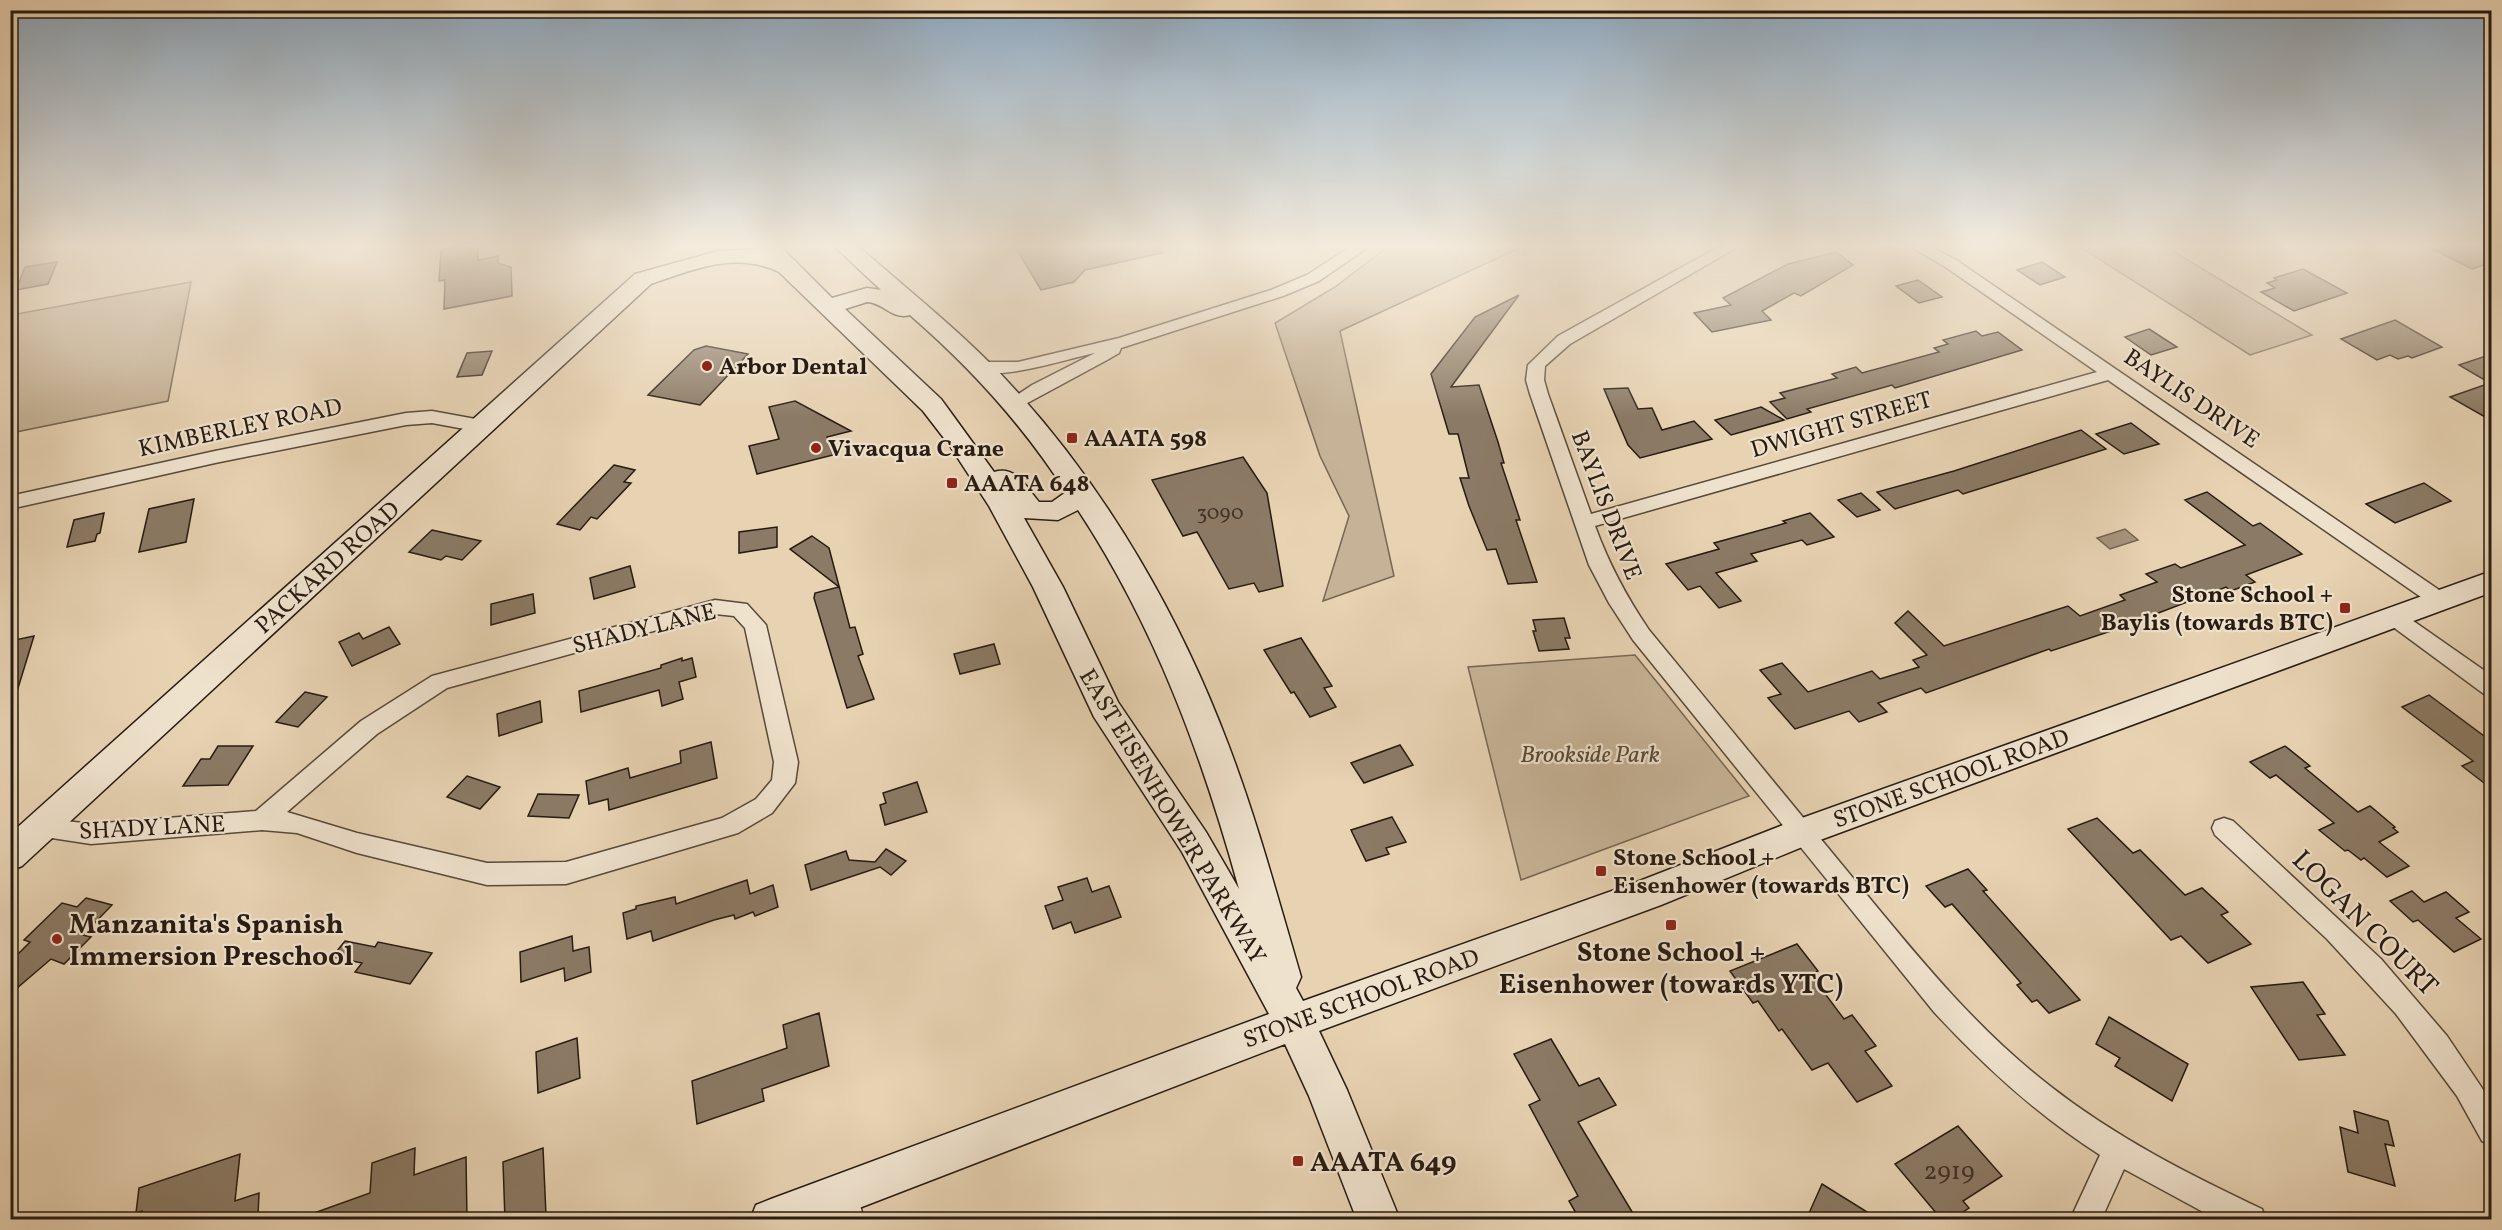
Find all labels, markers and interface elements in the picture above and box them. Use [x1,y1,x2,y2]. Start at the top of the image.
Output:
street label: BAYLIS DRIVE [2116,341,2266,458]
place label: Arbor Dental [719,351,867,385]
marker: Arbor Dental [700,359,714,373]
street label: DWIGHT STREET [1747,384,1936,468]
street label: KIMBERLEY ROAD [135,391,345,467]
place label: AAATA 598 [1084,423,1207,457]
street label: BAYLIS DRIVE [1561,426,1649,585]
marker: AAATA 598 [1065,431,1079,445]
place label: Vivacqua Crane [828,433,1004,467]
marker: Vivacqua Crane [809,441,823,455]
place label: AAATA 648 [964,468,1090,502]
marker: AAATA 648 [945,476,959,490]
street label: PACKARD ROAD [248,494,408,643]
house number: 3090 [1196,499,1244,528]
place label: Stone School + Baylis (towards BTC) [2101,579,2333,641]
street label: SHADY LANE [569,596,720,664]
marker: Stone School + Baylis (towards BTC) [2338,601,2352,615]
street label: EAST EISENHOWER PARKWAY [1069,663,1273,971]
street label: STONE SCHOOL ROAD [1829,721,2074,838]
park label: Brookside Park [1520,739,1660,773]
street label: SHADY LANE [78,808,226,850]
place label: Stone School + Eisenhower (towards BTC) [1613,842,1909,904]
street label: LOGAN COURT [2282,842,2446,1006]
marker: Stone School + Eisenhower (towards BTC) [1594,864,1608,878]
place label: Manzanita's Spanish Immersion Preschool [69,906,353,977]
marker: Stone School + Eisenhower (towards YTC) [1664,918,1678,932]
marker: Manzanita's Spanish Immersion Preschool [50,932,64,946]
place label: Stone School + Eisenhower (towards YTC) [1499,934,1843,1005]
street label: STONE SCHOOL ROAD [1239,941,1484,1058]
place label: AAATA 649 [1310,1144,1456,1183]
marker: AAATA 649 [1291,1154,1305,1168]
house number: 2919 [1924,1154,1974,1190]

